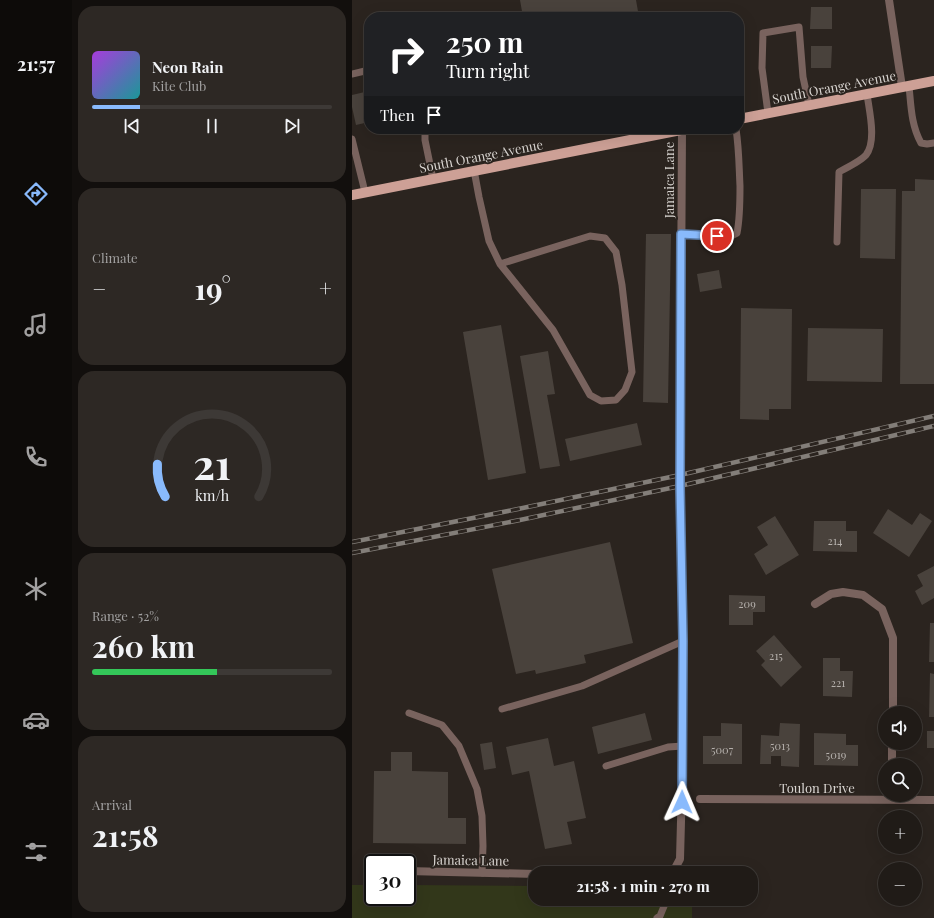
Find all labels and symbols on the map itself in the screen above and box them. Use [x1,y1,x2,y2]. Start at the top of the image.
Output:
street label: South Orange Avenue [771,66,898,107]
street label: South Orange Avenue [418,135,545,176]
street label: Jamaica Lane [660,141,677,219]
pin [700,219,734,253]
house number: 214 [828,533,843,548]
house number: 209 [738,596,756,611]
house number: 215 [769,648,783,663]
house number: 221 [831,675,845,690]
house number: 5013 [770,738,790,753]
house number: 5007 [711,742,734,757]
house number: 5019 [826,747,847,762]
street label: Toulon Drive [779,779,855,796]
position arrow [661,781,703,823]
street label: Jamaica Lane [432,850,510,869]
speed limit sign: 30 [364,854,416,906]

